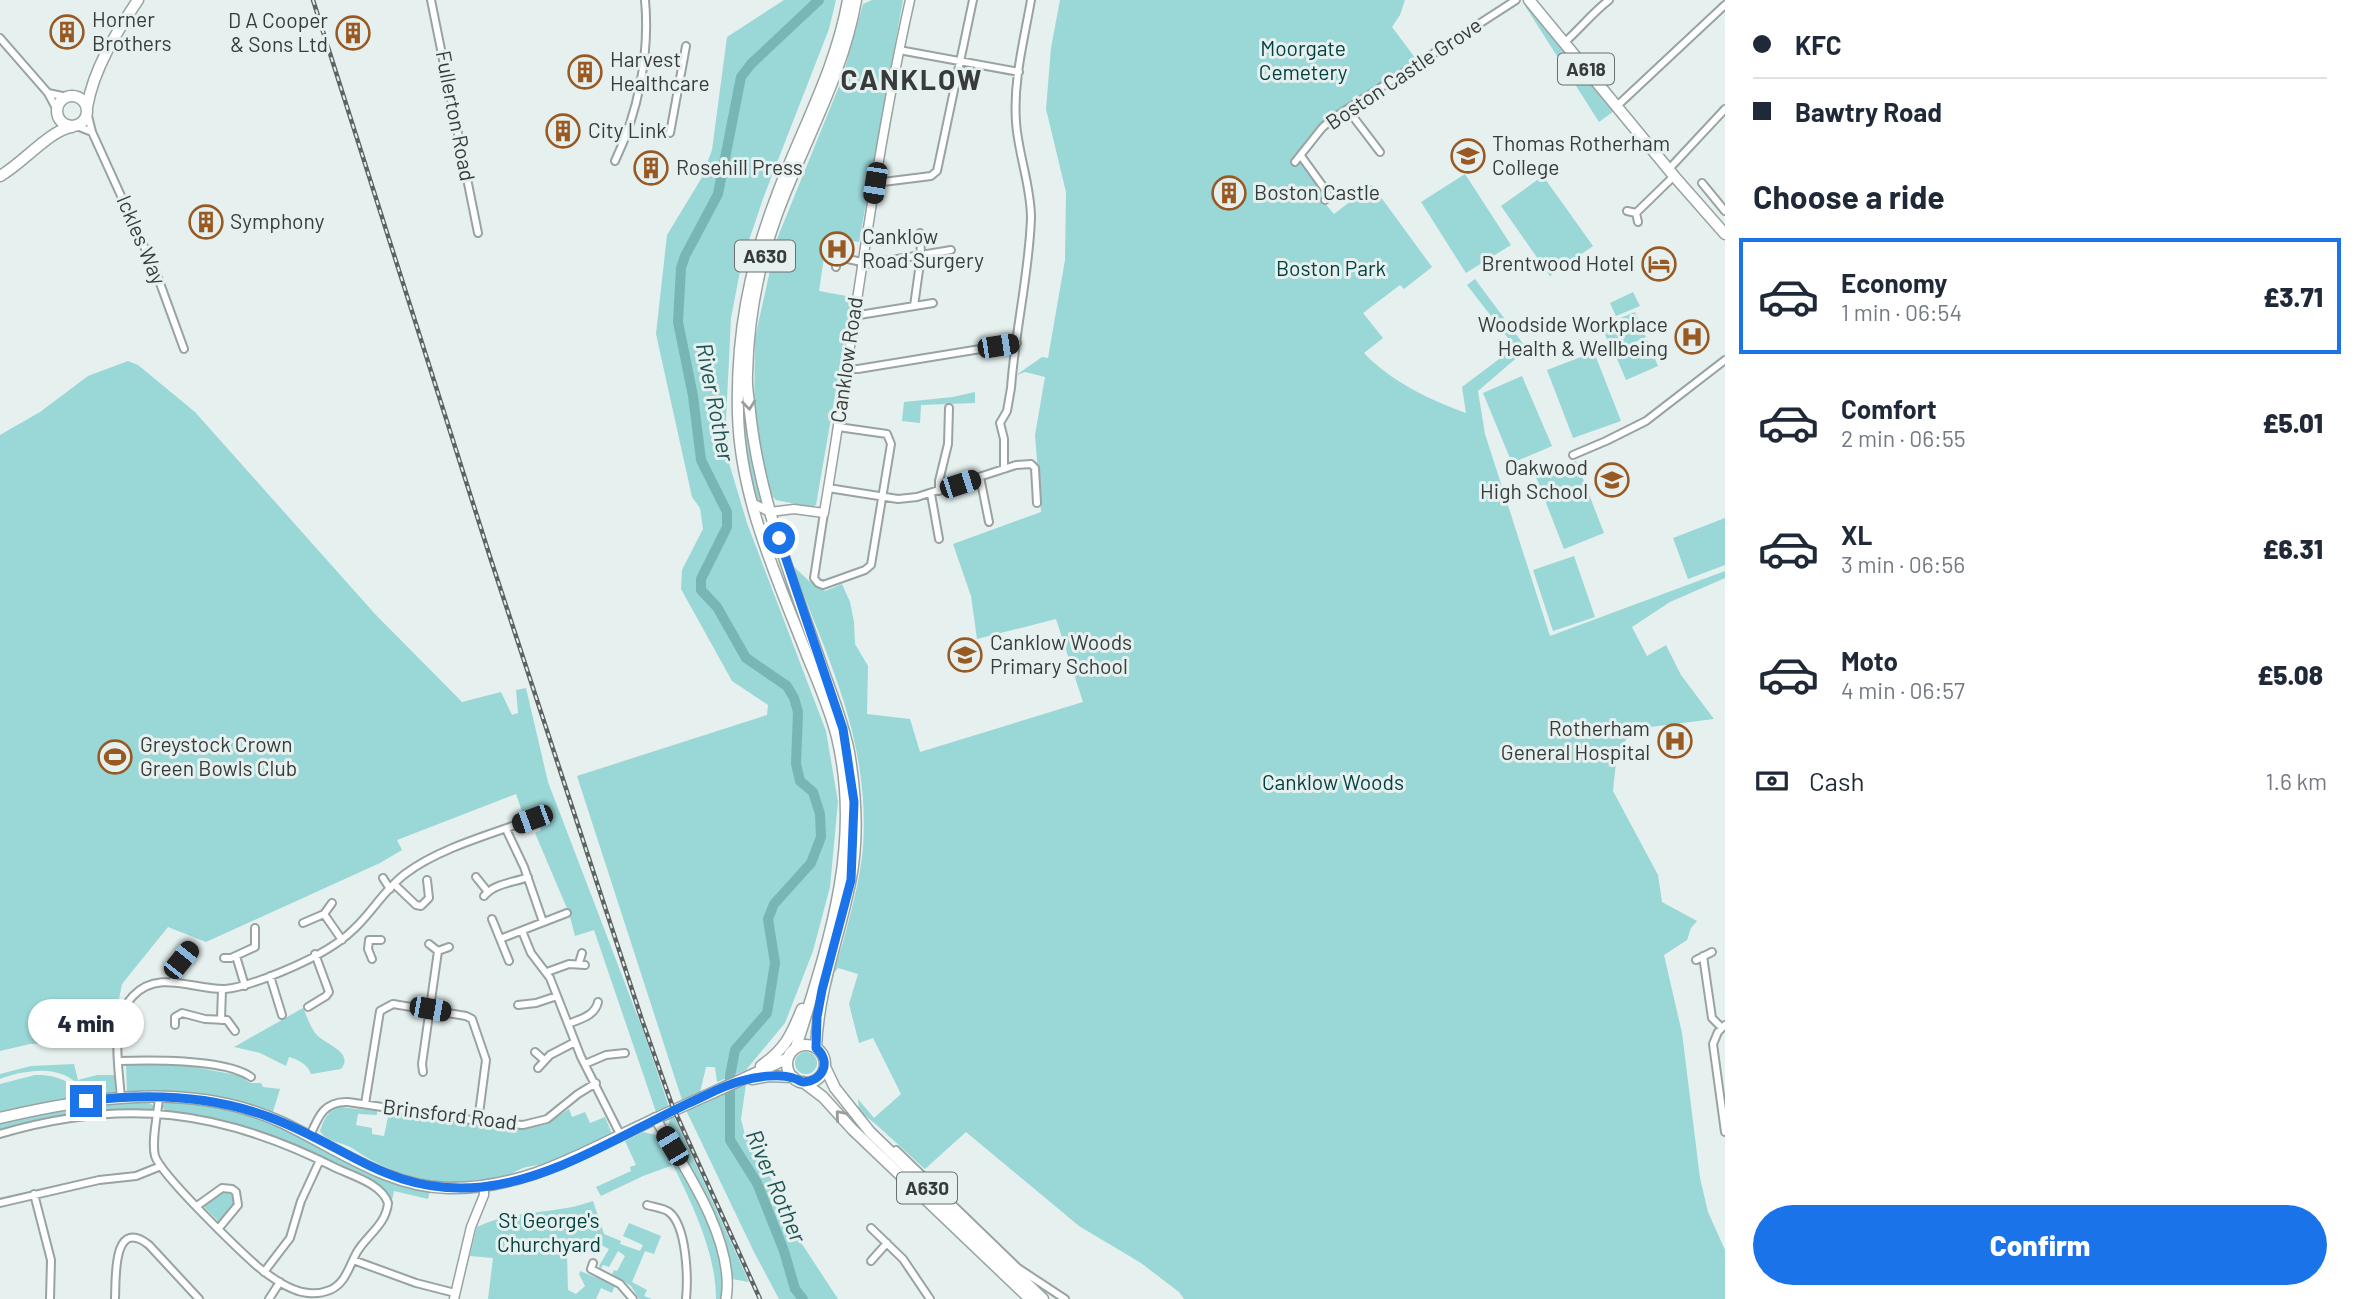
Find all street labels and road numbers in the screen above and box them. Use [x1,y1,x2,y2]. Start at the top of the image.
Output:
street label: Boston Castle Grove [1321,11,1486,134]
street label: Fullerton Road [432,48,481,183]
road number: A618 [1558,54,1614,85]
street label: Ickles Way [112,191,173,288]
road number: A630 [735,240,795,272]
street label: Canklow Road [824,295,867,424]
street label: Brinsford Road [382,1093,519,1134]
road number: A630 [897,1172,957,1204]

